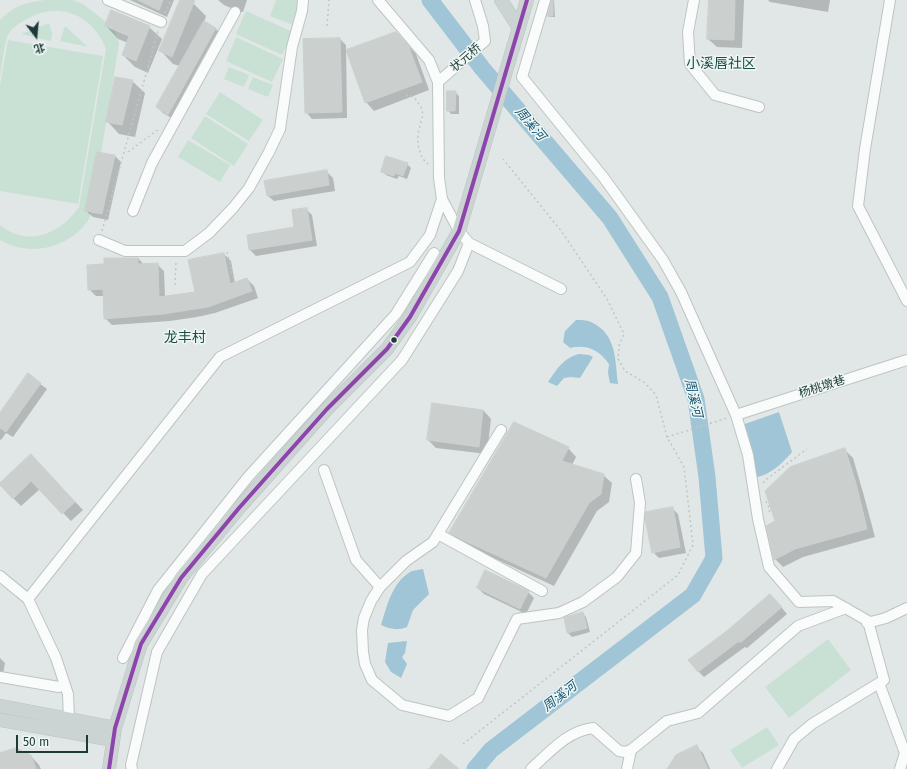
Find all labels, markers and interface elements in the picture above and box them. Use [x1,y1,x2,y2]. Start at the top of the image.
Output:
north arrow [16,16,56,56]
text: 北 [32,40,47,56]
street label: 状元桥 [448,41,484,75]
district label: 小溪唇社区 [686,56,756,72]
water label: 周溪河 [511,104,549,144]
district label: 龙丰村 [164,330,206,346]
unlabelled marker [389,335,399,345]
street label: 杨桃墩巷 [797,373,847,401]
water label: 周溪河 [681,377,705,419]
water label: 周溪河 [540,679,580,715]
scale bar [18,727,90,753]
text: 50 m [23,735,49,749]

